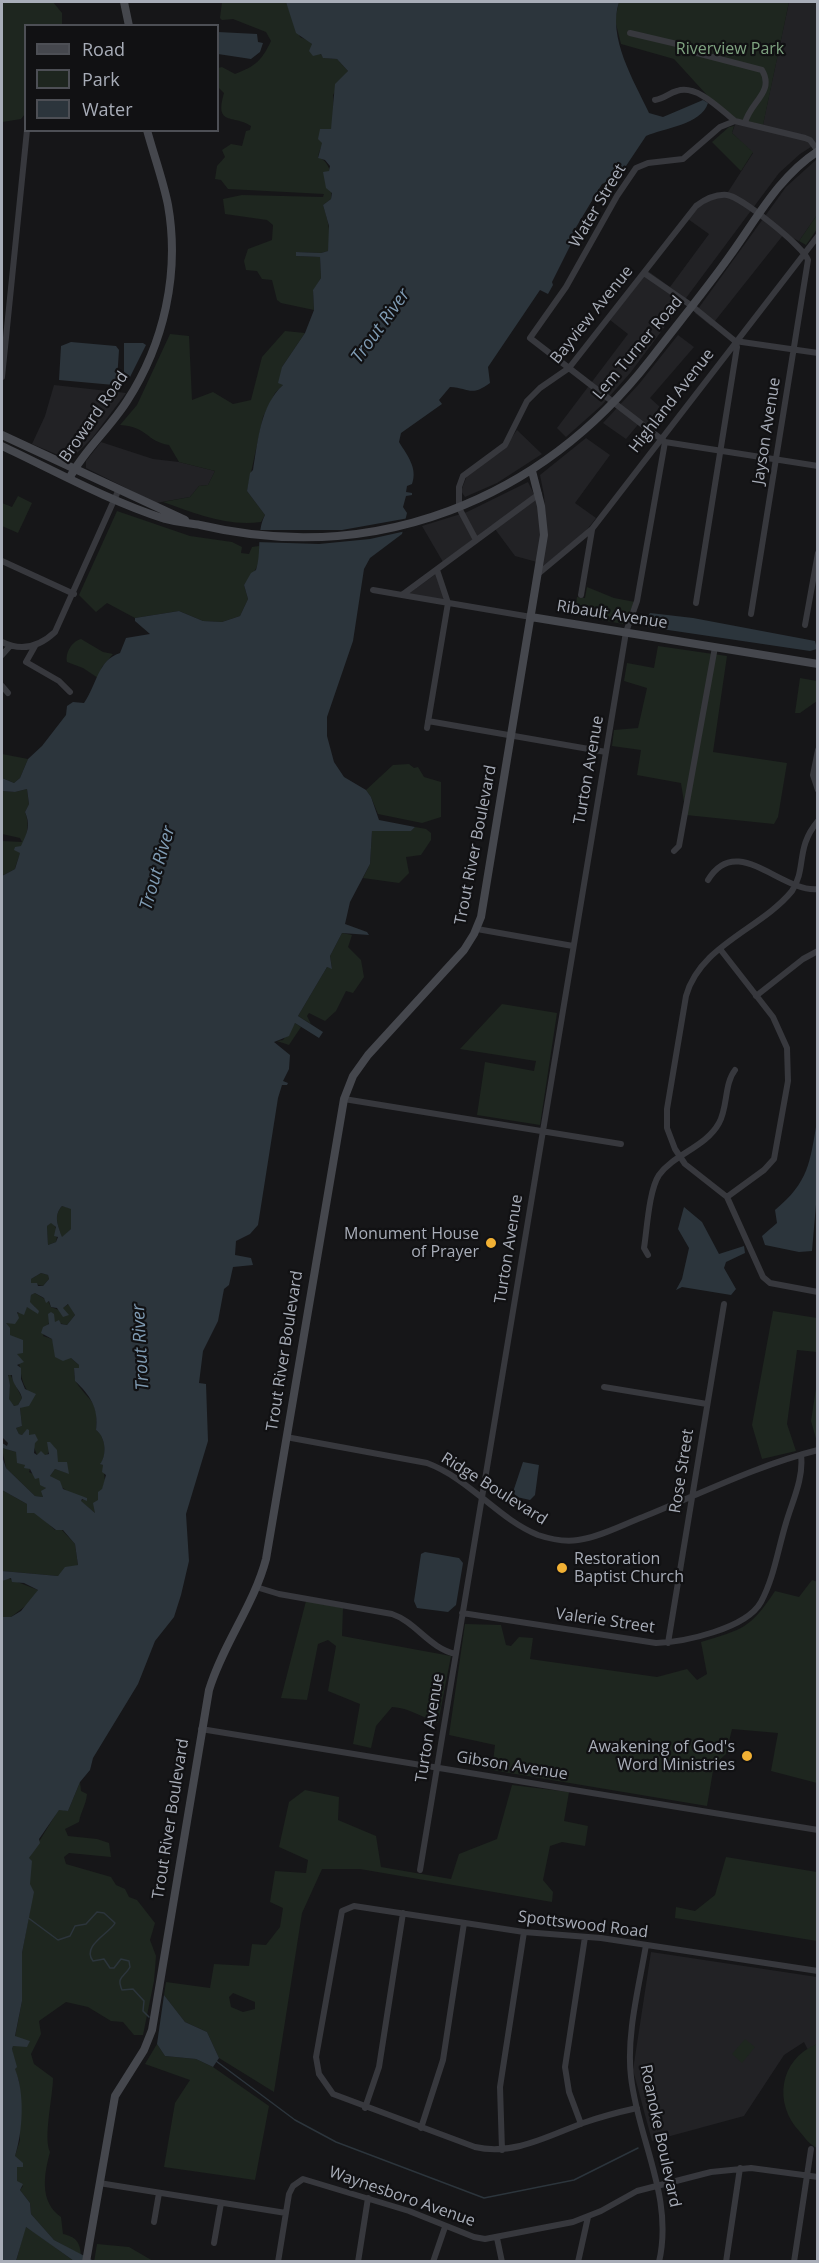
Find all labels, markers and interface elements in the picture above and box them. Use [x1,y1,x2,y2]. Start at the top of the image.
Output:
legend [24,24,219,132]
text: Road [82,37,125,61]
park label: Riverview Park [676,39,784,59]
text: Park [82,67,120,91]
text: Water [82,97,133,121]
street label: Water Street [566,161,630,251]
street label: Bayview Avenue [547,262,637,368]
water label: Trout River [347,285,415,367]
street label: Lem Turner Road [589,292,687,404]
street label: Highland Avenue [625,345,719,457]
street label: Broward Road [56,368,132,466]
street label: Jayson Avenue [749,376,785,486]
street label: Ribault Avenue [555,597,669,633]
street label: Turton Avenue [570,714,608,826]
street label: Trout River Boulevard [451,764,501,926]
water label: Trout River [136,823,180,913]
street label: Turton Avenue [491,1193,527,1305]
place label: Monument House of Prayer [344,1224,479,1262]
marker: Monument House of Prayer [484,1236,498,1250]
street label: Trout River Boulevard [263,1269,307,1433]
water label: Trout River [128,1303,154,1391]
street label: Rose Street [666,1428,698,1514]
street label: Ridge Boulevard [437,1449,551,1529]
place label: Restoration Baptist Church [574,1549,684,1587]
marker: Restoration Baptist Church [555,1561,569,1575]
street label: Valerie Street [554,1605,656,1637]
street label: Turton Avenue [412,1672,448,1784]
street label: Trout River Boulevard [149,1737,193,1901]
place label: Awakening of God's Word Ministries [588,1737,735,1775]
street label: Gibson Avenue [455,1748,569,1784]
marker: Awakening of God's Word Ministries [740,1749,754,1763]
street label: Spottswood Road [517,1907,649,1943]
street label: Roanoke Boulevard [635,2063,685,2209]
street label: Waynesboro Avenue [326,2163,478,2231]

